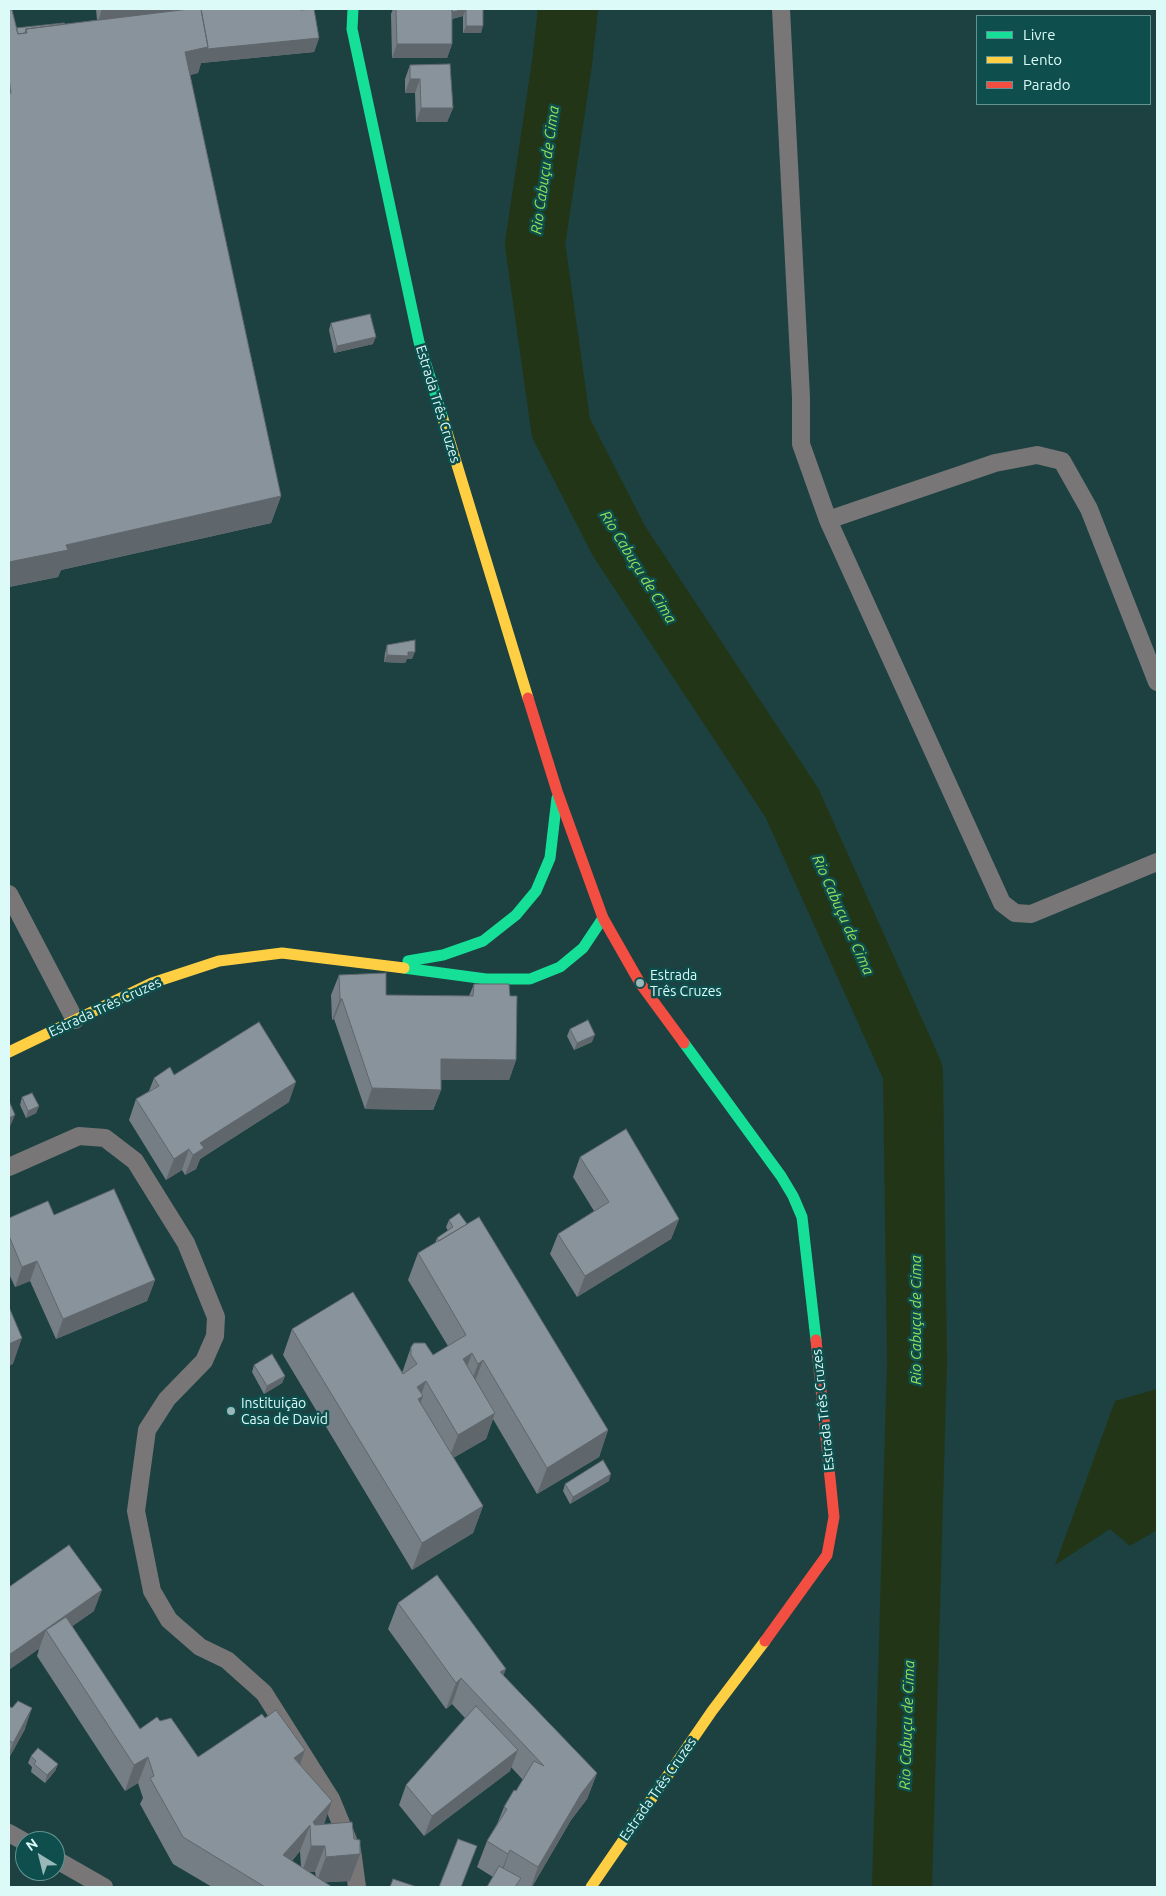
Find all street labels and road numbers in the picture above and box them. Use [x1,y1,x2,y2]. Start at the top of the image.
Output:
street label: Estrada Três Cruzes [412,343,464,465]
street label: Estrada Três Cruzes [46,974,164,1040]
street label: Estrada Três Cruzes [808,1348,838,1472]
street label: Estrada Três Cruzes [616,1734,700,1844]

